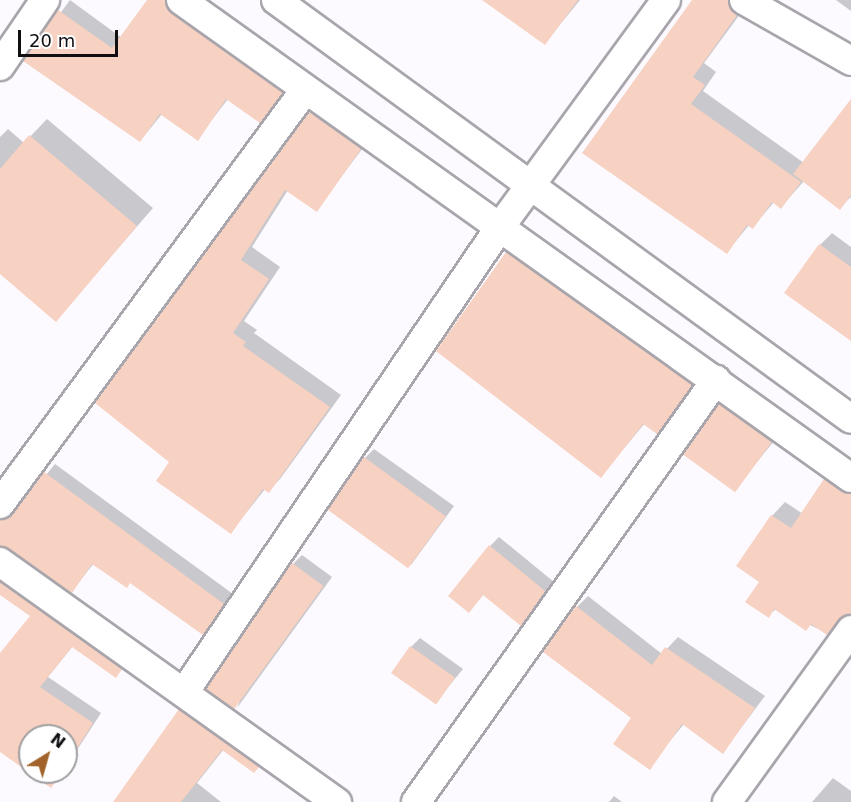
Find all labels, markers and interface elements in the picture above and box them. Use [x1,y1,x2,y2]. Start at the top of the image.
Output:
scale bar [21,18,122,56]
text: 20 m [29,30,75,51]
north arrow [18,724,78,784]
text: N [47,729,69,752]

